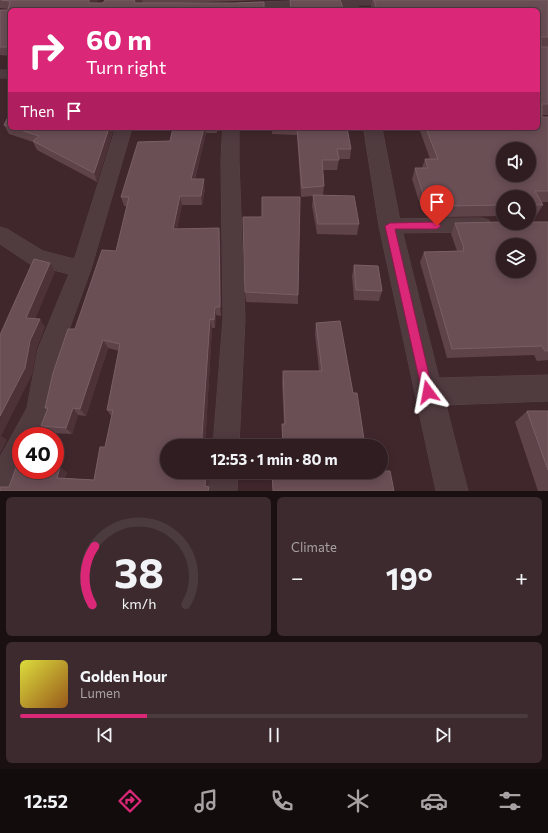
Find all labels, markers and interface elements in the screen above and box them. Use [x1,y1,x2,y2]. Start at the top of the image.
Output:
text: 60 m [86,22,152,56]
icon: right [20,24,72,76]
text: Turn right [86,56,166,78]
icon: arrive [63,100,85,122]
text: Then [20,102,55,120]
map controls [496,142,536,278]
button: sound [496,142,536,182]
pin [420,185,454,226]
button: search [496,190,536,230]
icon: arrive [426,191,448,213]
button: layers [496,238,536,278]
position arrow [407,371,449,413]
speed limit sign: 40 [12,427,64,479]
text: 12:53 · 1 min · 80 m [211,450,337,468]
text: Climate [291,539,337,555]
text: 38 [114,545,163,596]
text: 19° [386,559,433,596]
text: − [291,564,304,591]
text: + [515,564,528,591]
text: km/h [121,593,156,611]
text: Golden Hour [80,667,167,685]
text: Lumen [80,685,120,701]
icon: previous [94,724,116,746]
icon: pause [263,724,285,746]
icon: next [432,724,454,746]
icon: directions [116,787,144,815]
icon: music [192,787,220,815]
icon: phone [268,787,296,815]
icon: climate [344,787,372,815]
icon: car [420,787,448,815]
icon: filters [496,787,524,815]
text: 12:52 [24,790,68,812]

